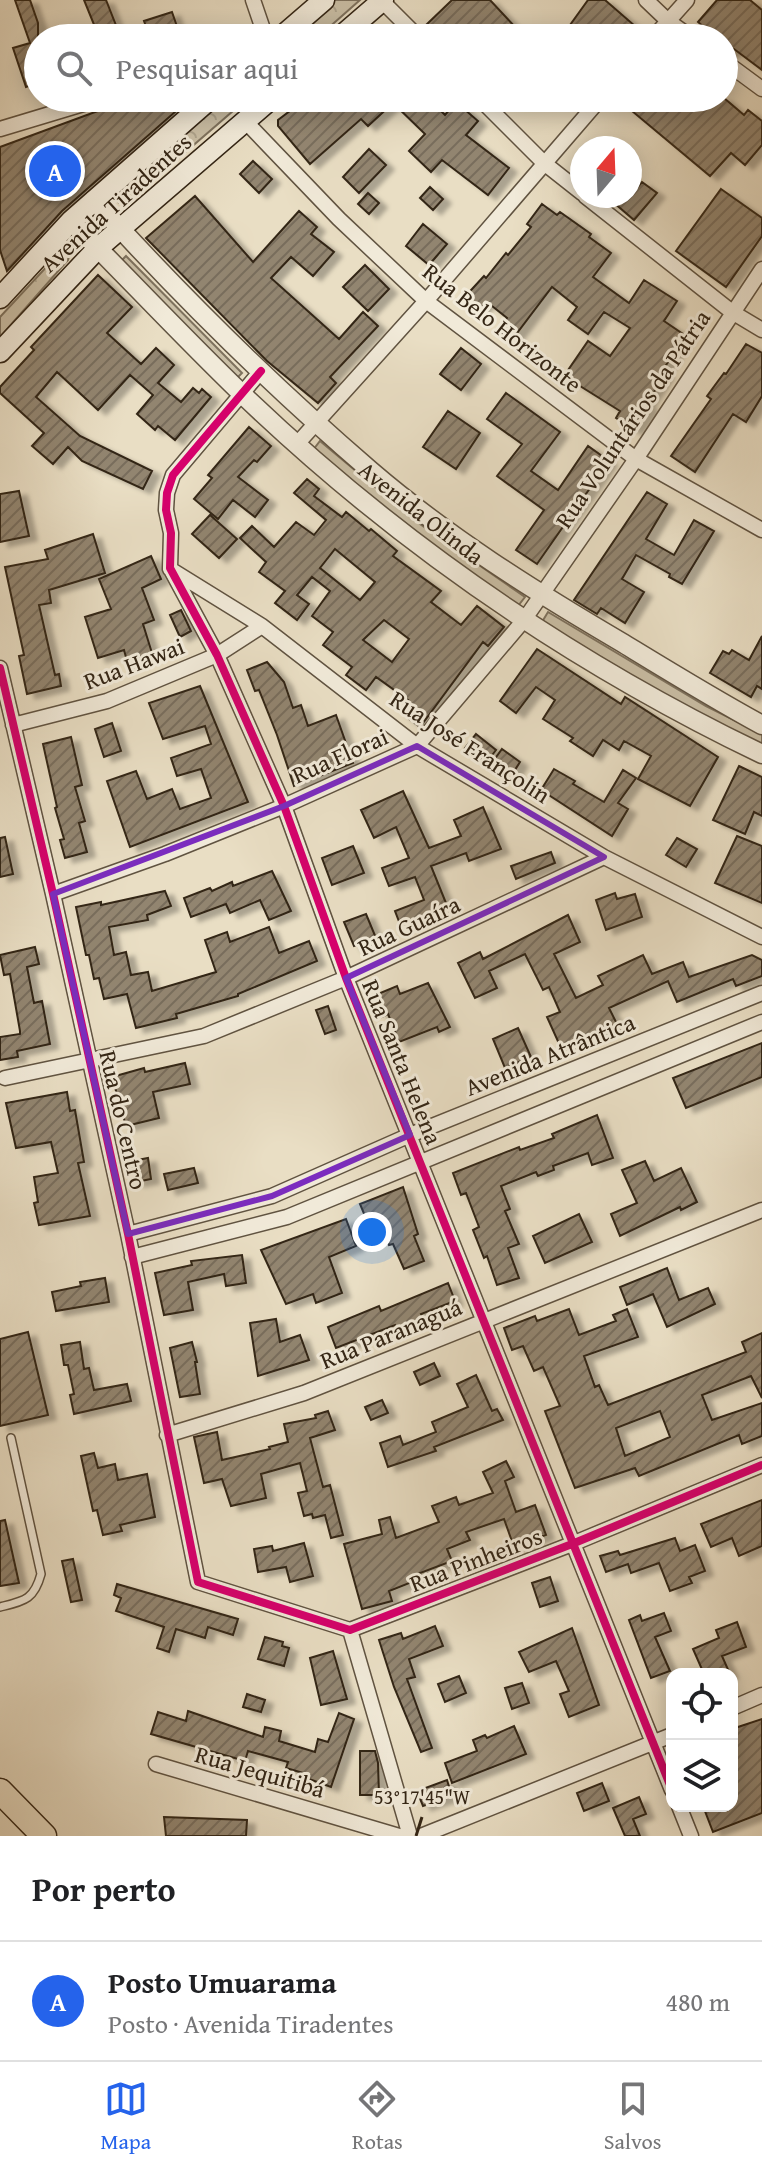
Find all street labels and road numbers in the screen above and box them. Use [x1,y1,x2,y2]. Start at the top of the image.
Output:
street label: Avenida Tiradentes [34,128,198,278]
street label: Rua Belo Horizonte [415,254,589,401]
street label: Rua Voluntários da Pátria [546,302,719,535]
street label: Avenida Olinda [351,452,492,573]
street label: Rua Hawai [78,628,189,699]
street label: Rua José Françolin [383,681,558,812]
street label: Rua Florai [286,719,394,792]
street label: Rua Guaíra [352,886,466,965]
street label: Rua Santa Helena [353,974,452,1150]
street label: Avenida Atrântica [460,1004,641,1105]
street label: Rua do Centro [90,1047,156,1193]
street label: Rua Paranaguá [315,1289,467,1378]
street label: Rua Pinheiros [405,1518,547,1601]
street label: Rua Jequitibá [191,1736,330,1807]

